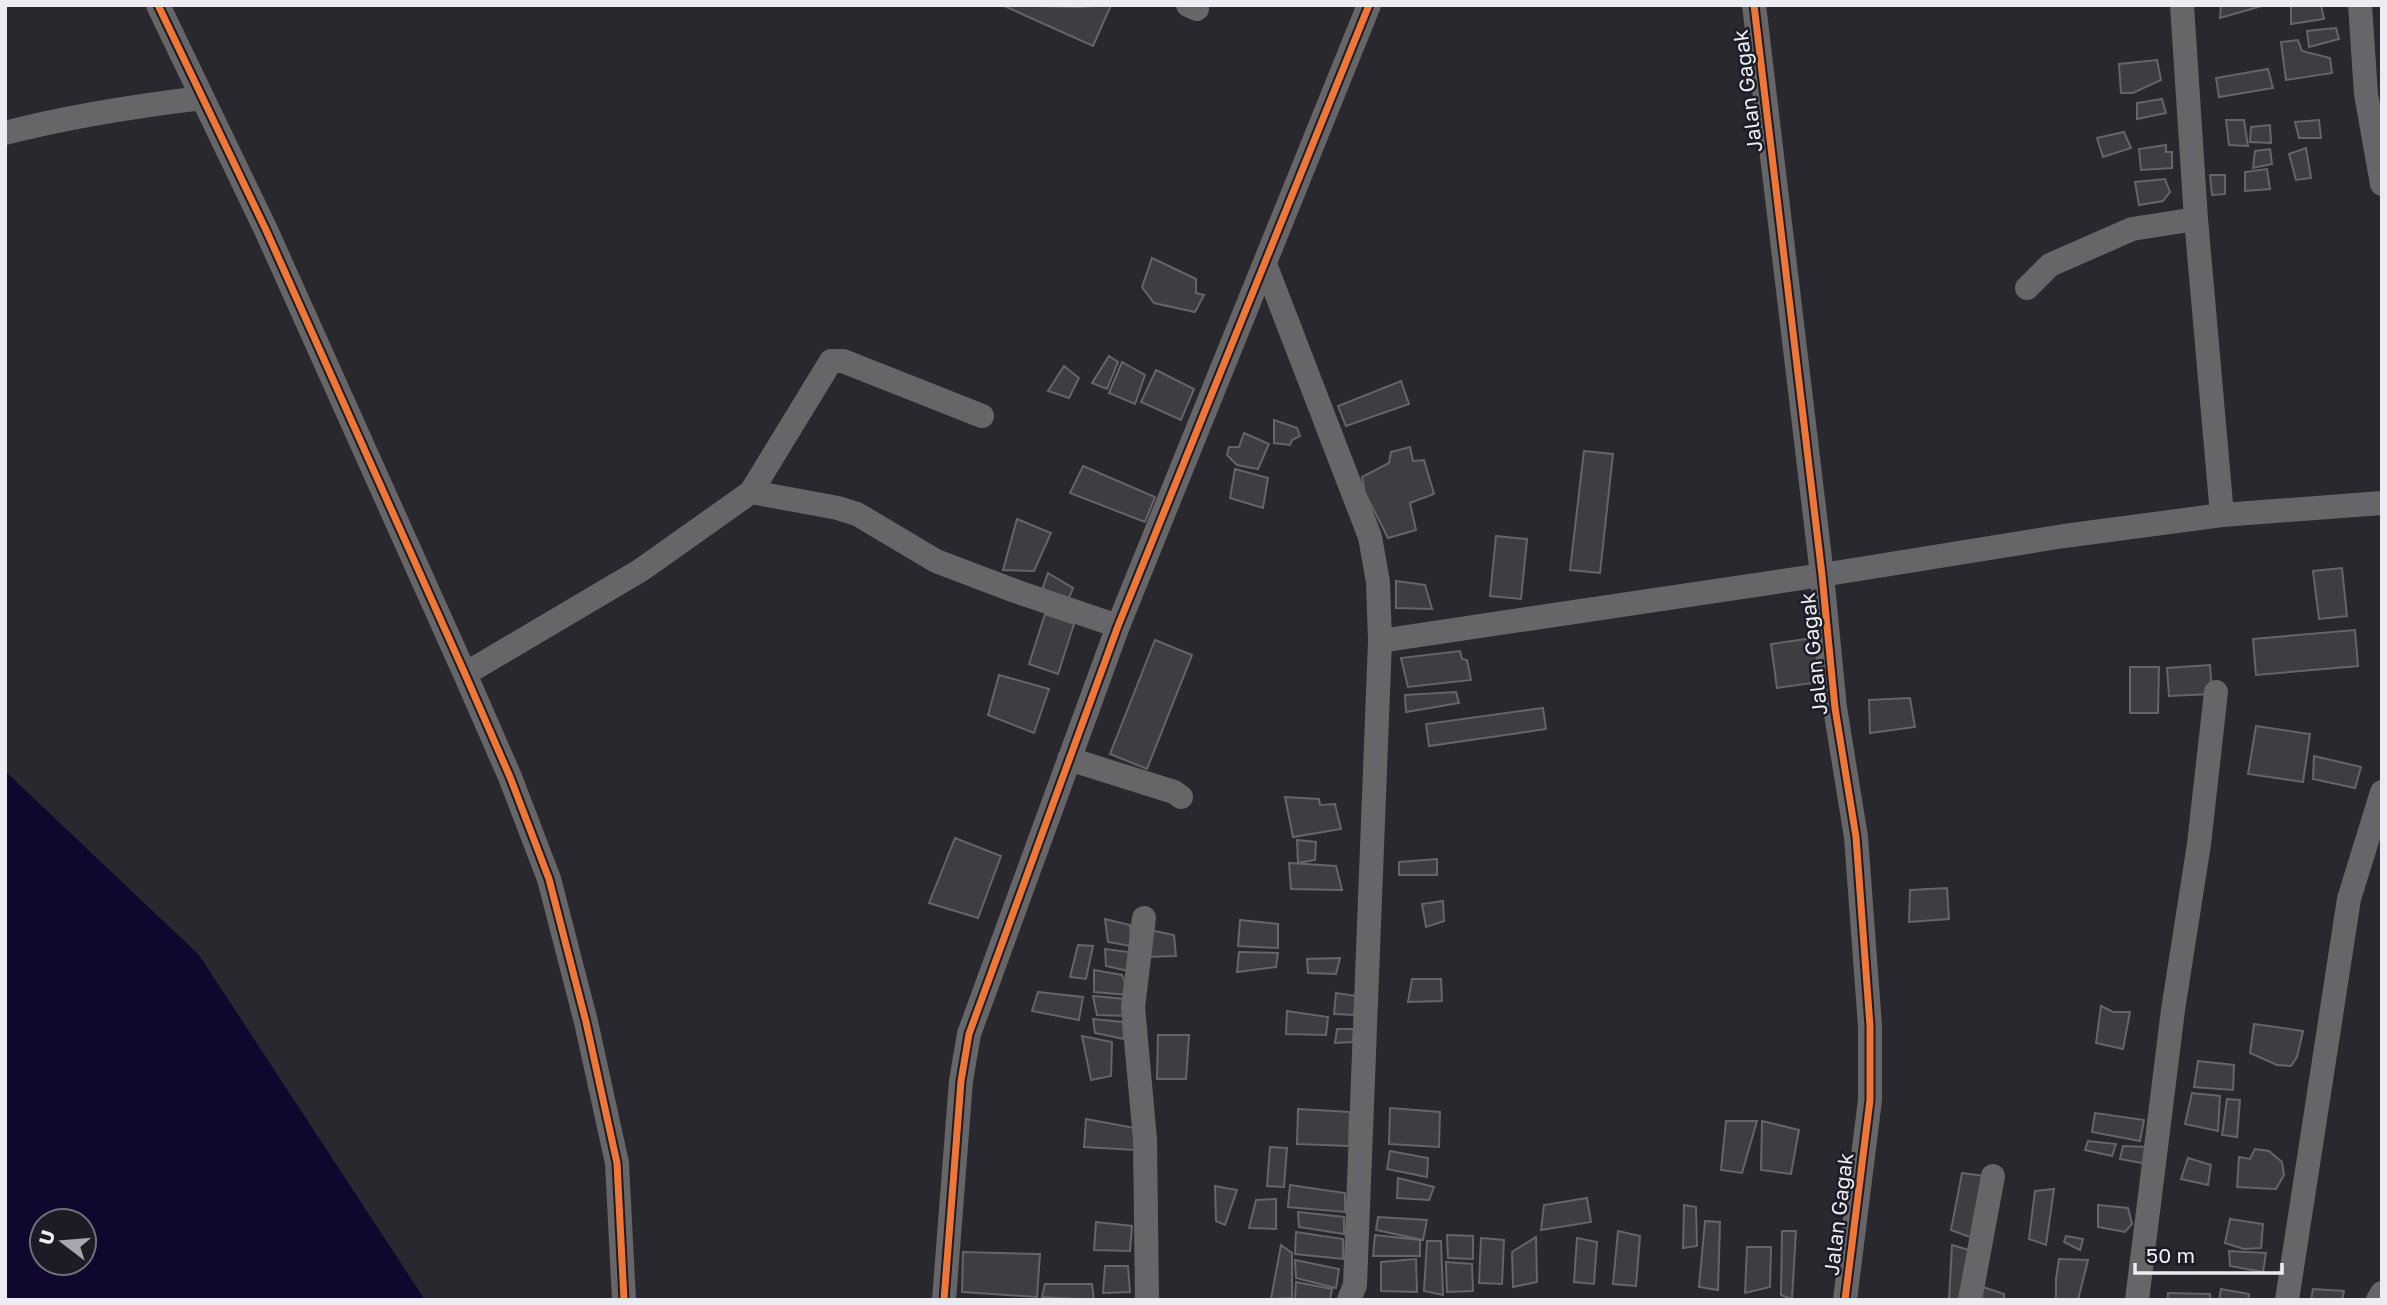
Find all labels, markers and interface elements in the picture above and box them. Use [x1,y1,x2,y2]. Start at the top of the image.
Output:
street label: Jalan Gagak [1727,28,1767,154]
street label: Jalan Gagak [1794,591,1832,717]
street label: Jalan Gagak [1818,1151,1858,1277]
north arrow [28,1207,98,1277]
text: U [33,1227,59,1247]
scale bar [2135,1232,2282,1276]
text: 50 m [2146,1242,2195,1268]

